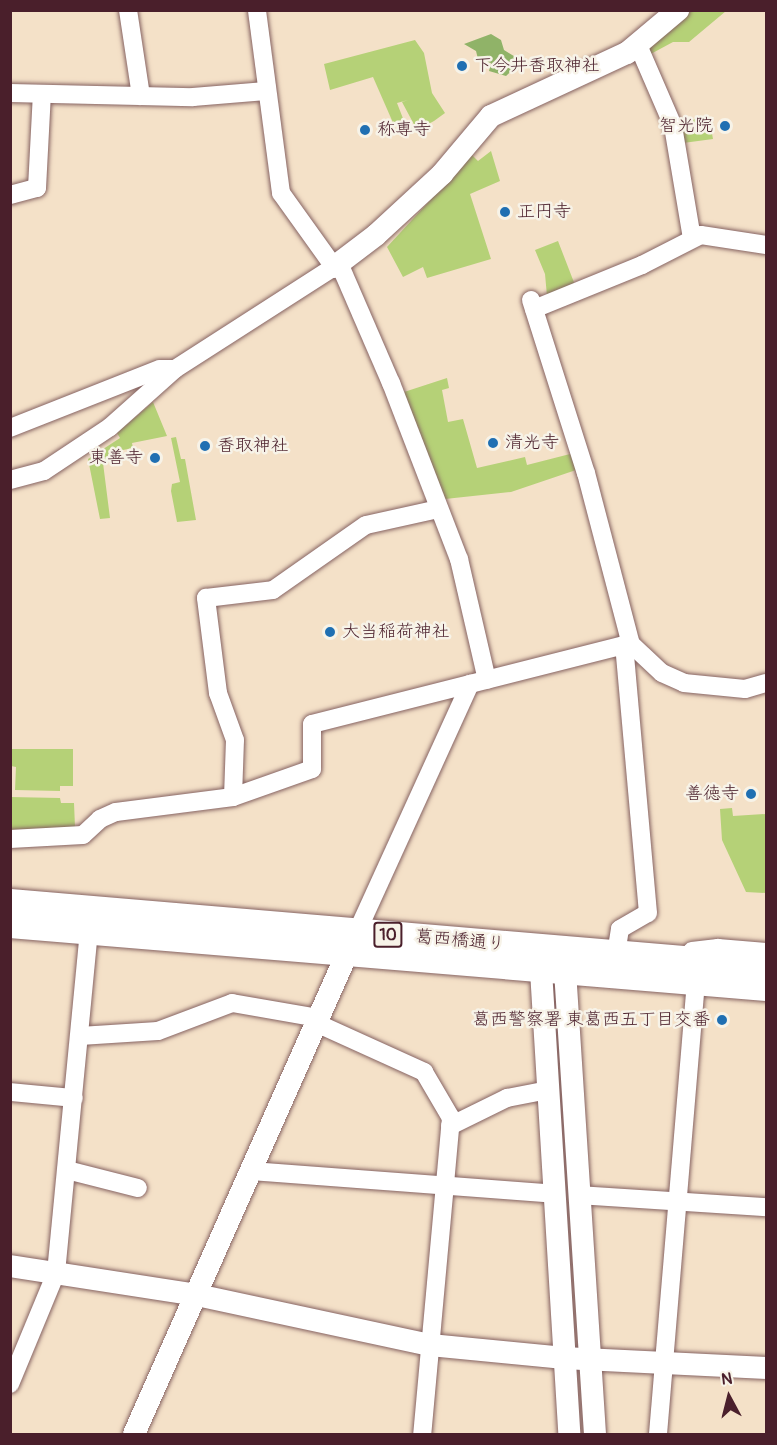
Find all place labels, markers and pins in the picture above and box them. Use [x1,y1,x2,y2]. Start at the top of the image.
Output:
place label: 下今井香取神社 [474,55,600,77]
marker: 下今井香取神社 [455,59,469,73]
place label: 智光院 [659,115,713,137]
place label: 称専寺 [377,119,431,141]
marker: 智光院 [718,119,732,133]
marker: 称専寺 [358,123,372,137]
place label: 正円寺 [517,201,571,223]
marker: 正円寺 [498,205,512,219]
place label: 清光寺 [505,432,559,454]
place label: 香取神社 [217,435,289,457]
marker: 清光寺 [486,436,500,450]
marker: 香取神社 [198,439,212,453]
place label: 東善寺 [89,447,143,469]
marker: 東善寺 [148,451,162,465]
place label: 大当稲荷神社 [342,621,450,643]
marker: 大当稲荷神社 [323,625,337,639]
place label: 善徳寺 [685,783,739,805]
marker: 善徳寺 [744,787,758,801]
place label: 葛西警察署 東葛西五丁目交番 [472,1009,710,1031]
marker: 葛西警察署 東葛西五丁目交番 [715,1013,729,1027]

